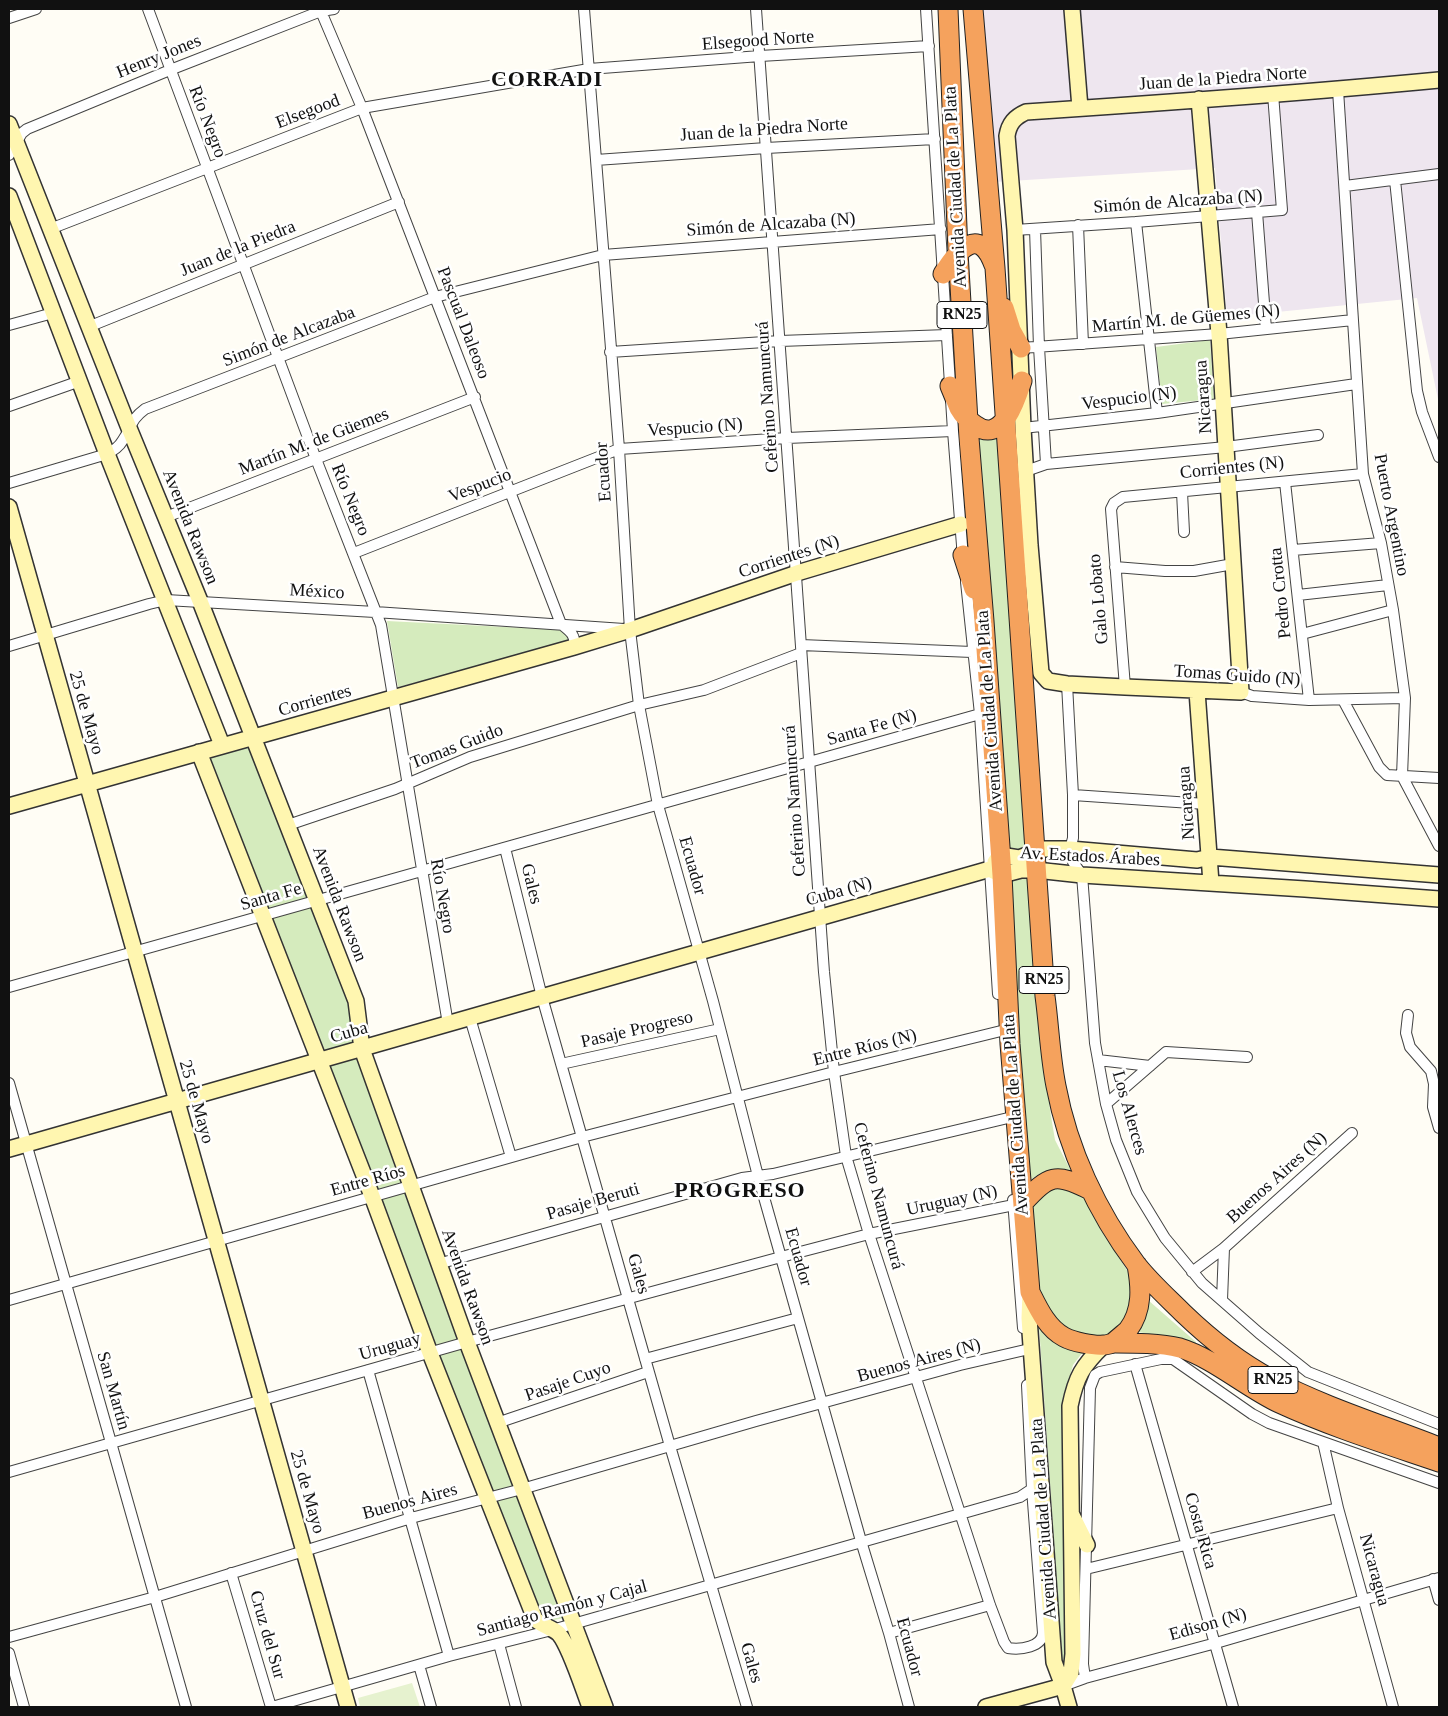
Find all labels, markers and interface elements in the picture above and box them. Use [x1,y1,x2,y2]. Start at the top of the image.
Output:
street label: Elsegood Norte [701,26,815,56]
street label: Henry Jones [113,30,205,84]
street label: Juan de la Piedra Norte [1138,62,1308,96]
district label: CORRADI [490,67,604,93]
street label: Río Negro [183,83,231,161]
street label: Avenida Ciudad de La Plata [940,86,972,288]
street label: Elsegood [273,90,343,134]
street label: Juan de la Piedra Norte [679,113,849,147]
street label: Simón de Alcazaba (N) [1093,185,1263,219]
street label: Simón de Alcazaba (N) [686,208,856,242]
street label: Juan de la Piedra [177,216,299,282]
street label: Pascual Daleoso [432,264,494,382]
street label: Martín M. de Güemes (N) [1091,300,1281,338]
street label: Simón de Alcazaba [220,302,358,372]
road number: RN25 [937,302,987,328]
street label: Ceferino Namuncurá [752,321,784,473]
street label: Nicaragua [1191,359,1217,435]
street label: Vespucio (N) [1080,382,1178,416]
street label: Martín M. de Güemes [236,403,392,481]
street label: Vespucio (N) [647,414,743,442]
street label: Ecuador [591,441,617,503]
street label: Corrientes (N) [1179,452,1285,484]
street label: Puerto Argentino [1369,452,1413,578]
street label: Río Negro [326,461,374,539]
street label: Vespucio [445,464,515,508]
street label: Avenida Rawson [157,466,223,588]
street label: Corrientes (N) [736,531,842,583]
street label: Pedro Crotta [1265,546,1297,640]
street label: Galo Lobato [1084,553,1114,645]
street label: México [289,580,345,604]
street label: Avenida Ciudad de La Plata [972,610,1008,812]
street label: Tomas Guido (N) [1173,661,1301,691]
street label: 25 de Mayo [64,669,108,757]
street label: Corrientes [276,680,354,722]
street label: Santa Fe (N) [825,705,919,751]
street label: Tomas Guido [408,719,506,775]
street label: Ceferino Namuncurá [779,725,811,877]
street label: Nicaragua [1174,765,1200,841]
street label: Ecuador [673,834,711,898]
street label: Avenida Rawson [307,843,371,965]
street label: Av. Estados Árabes [1020,843,1160,871]
street label: Río Negro [425,857,459,935]
street label: Gales [516,862,546,906]
street label: Cuba (N) [804,872,874,912]
street label: Santa Fe [238,878,304,916]
road number: RN25 [1019,966,1069,994]
street label: Pasaje Progreso [579,1007,695,1053]
street label: Avenida Ciudad de La Plata [998,1014,1034,1216]
street label: Cuba [328,1017,370,1049]
street label: Entre Ríos (N) [811,1025,919,1071]
street label: 25 de Mayo [174,1058,218,1146]
street label: Los Alerces [1107,1068,1151,1158]
street label: Ceferino Namuncurá [848,1120,908,1272]
street label: Buenos Aires (N) [1223,1127,1331,1229]
street label: Entre Ríos [328,1160,408,1202]
street label: Pasaje Beruti [544,1178,642,1226]
district label: PROGRESO [673,1178,807,1204]
street label: Uruguay (N) [905,1181,999,1221]
street label: Ecuador [779,1225,817,1289]
street label: Avenida Rawson [436,1226,498,1348]
street label: Gales [622,1251,654,1297]
street label: Uruguay [357,1328,423,1366]
street label: Buenos Aires (N) [855,1334,983,1388]
street label: San Martín [92,1349,134,1433]
street label: Pasaje Cuyo [522,1357,614,1407]
road number: RN25 [1248,1366,1298,1394]
street label: Avenida Ciudad de La Plata [1026,1418,1062,1620]
street label: 25 de Mayo [285,1448,329,1536]
street label: Buenos Aires [360,1479,460,1525]
street label: Costa Rica [1179,1490,1221,1572]
street label: Nicaragua [1354,1531,1394,1609]
street label: Santiago Ramón y Cajal [474,1576,650,1642]
street label: Cruz del Sur [244,1588,290,1682]
street label: Edison (N) [1167,1604,1249,1646]
street label: Ecuador [891,1615,927,1679]
street label: Gales [735,1640,767,1686]

